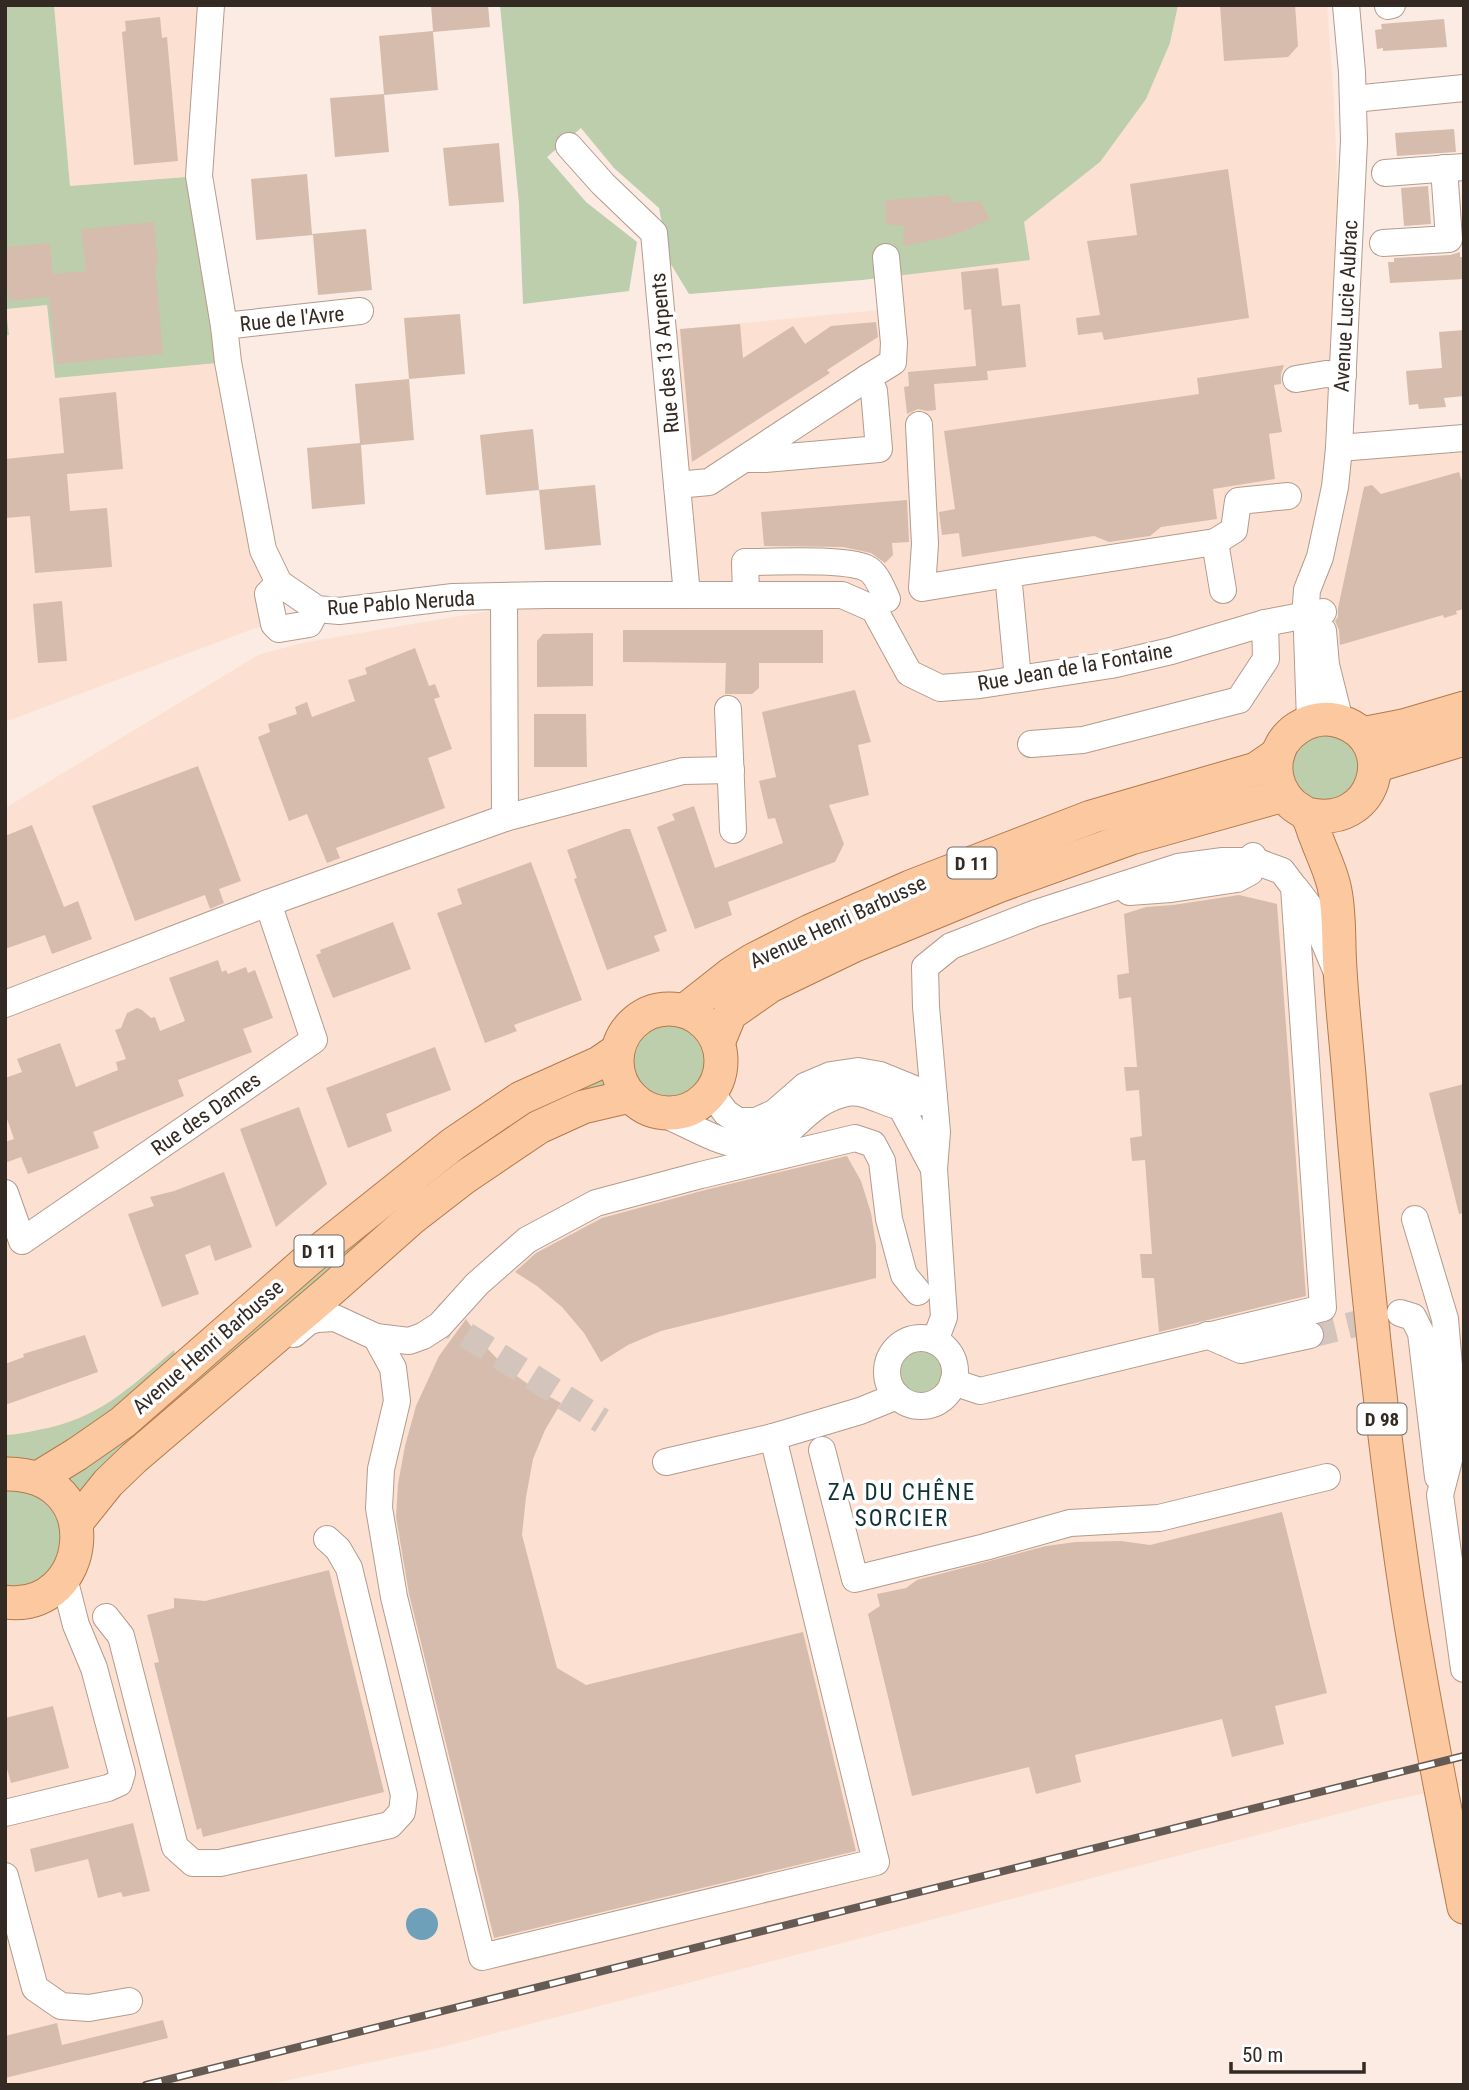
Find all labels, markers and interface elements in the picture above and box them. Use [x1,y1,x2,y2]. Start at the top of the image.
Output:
street label: Avenue Lucie Aubrac [1330,219,1362,393]
street label: Rue des 13 Arpents [646,272,684,434]
street label: Rue de l'Avre [239,302,346,336]
street label: Rue Pablo Neruda [326,586,476,620]
street label: Rue Jean de la Fontaine [976,638,1174,696]
road number: D 11 [948,848,996,878]
street label: Avenue Henri Barbusse [746,871,930,973]
street label: Rue des Dames [147,1067,265,1161]
road number: D 11 [294,1236,344,1266]
street label: Avenue Henri Barbusse [128,1275,288,1419]
road number: D 98 [1358,1404,1406,1434]
district label: ZA DU CHÊNE SORCIER [828,1478,976,1532]
scale bar [1231,2030,1364,2074]
text: 50 m [1242,2043,1283,2067]

